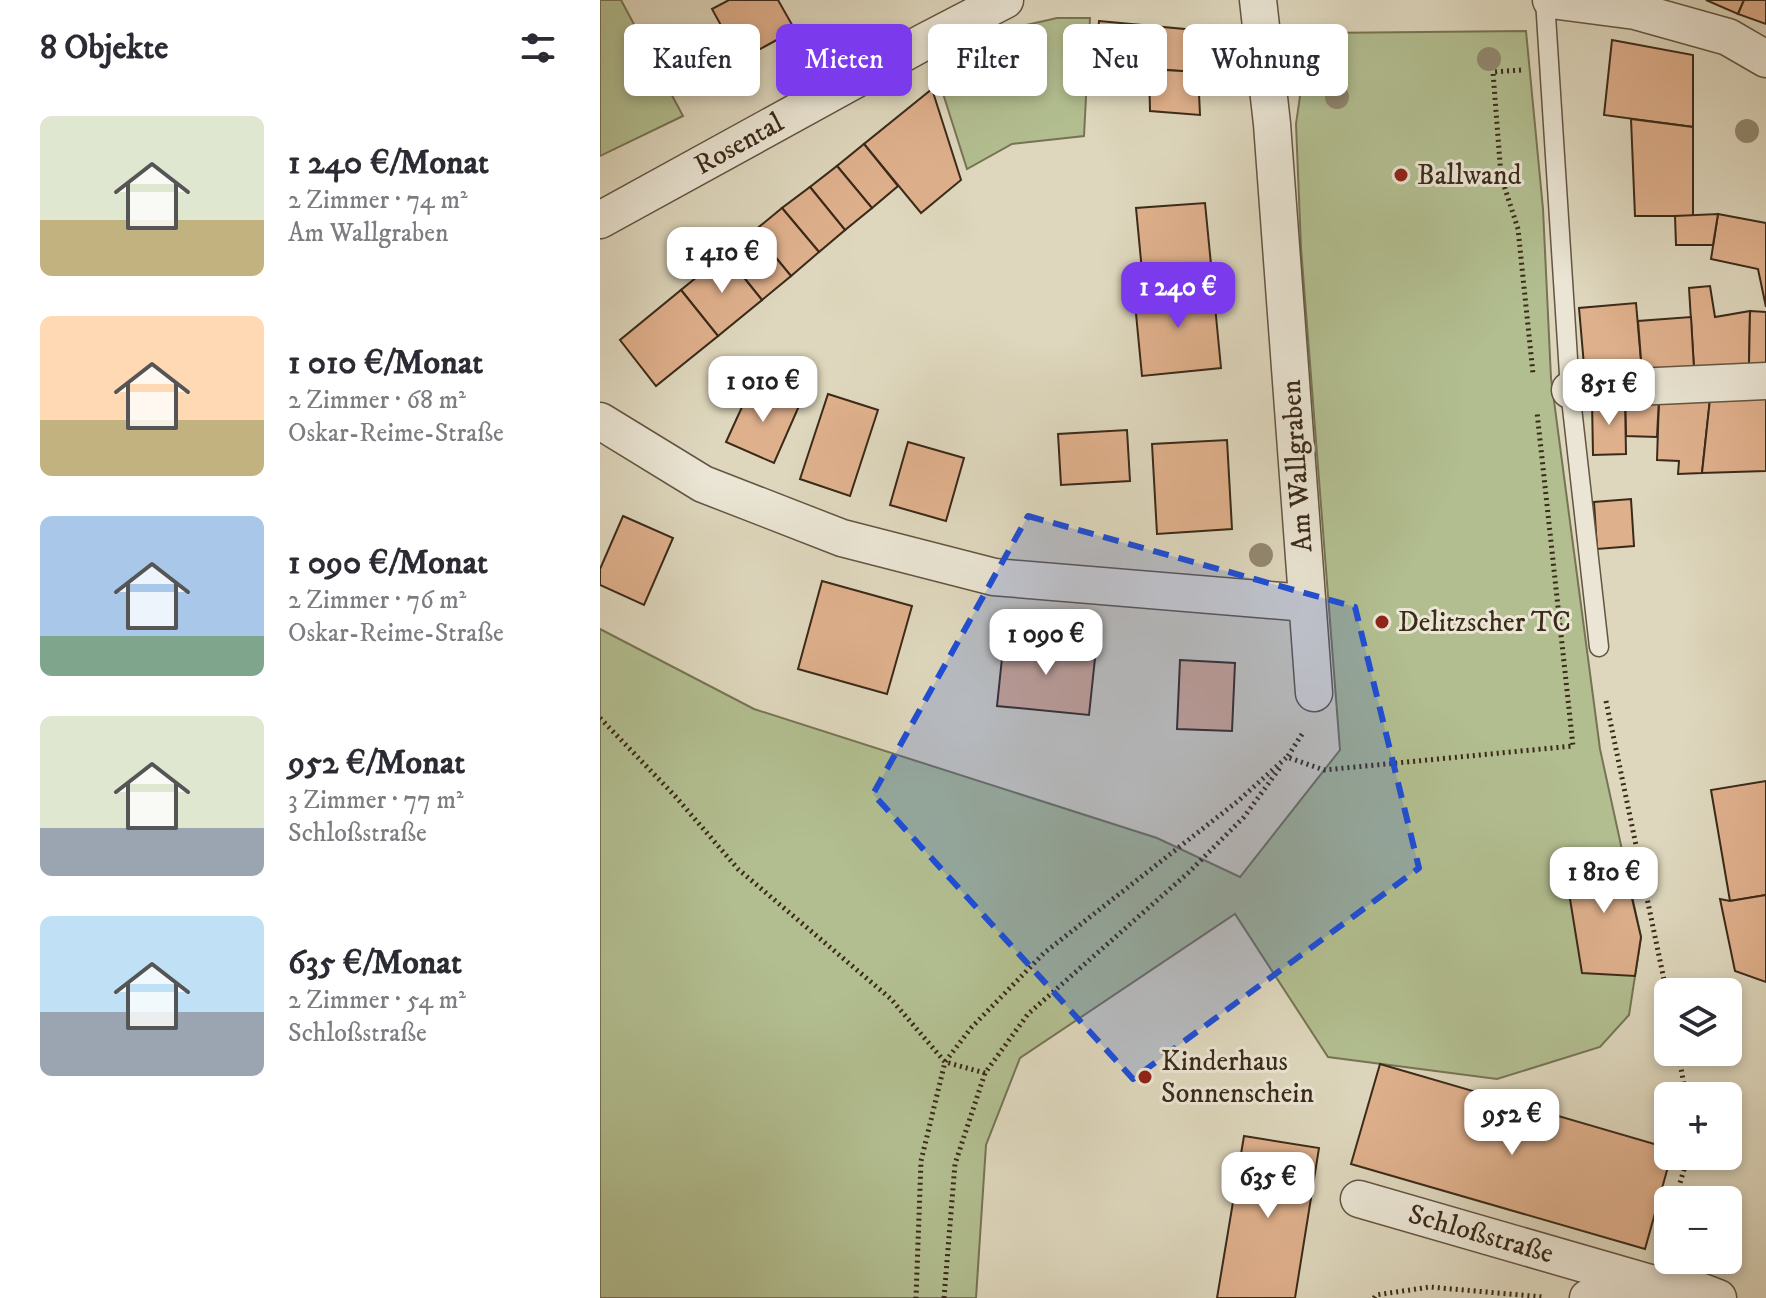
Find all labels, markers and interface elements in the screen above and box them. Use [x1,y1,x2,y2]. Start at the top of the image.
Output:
chip: Kaufen [624,24,760,96]
chip: Mieten [776,24,912,96]
chip: Filter [928,24,1047,96]
chip: Neu [1063,24,1167,96]
chip: Wohnung [1183,24,1348,96]
icon: filters [516,26,560,70]
text: 8 Objekte [40,27,168,69]
street label: Rosental [688,105,790,183]
text: 1 240 €/Monat [288,142,489,184]
icon: home [104,148,200,244]
place label: Ballwand [1417,158,1522,193]
marker: Ballwand [1392,166,1410,184]
text: 2 Zimmer · 74 m² [288,184,468,217]
text: Am Wallgraben [288,217,449,250]
pin: 1 410 € [648,227,796,295]
text: 1 410 € [685,236,759,269]
pin: 1 240 € [1104,262,1252,330]
text: 1 240 € [1139,271,1217,304]
text: 1 010 €/Monat [288,342,483,384]
icon: home [104,348,200,444]
pin: 1 010 € [689,356,837,424]
pin: 851 € [1553,359,1665,427]
text: 1 010 € [726,365,800,398]
text: 851 € [1581,368,1637,401]
street label: Am Wallgraben [1273,378,1320,553]
text: 2 Zimmer · 68 m² [288,384,466,417]
text: Oskar-Reime-Straße [288,417,504,450]
text: 1 090 €/Monat [288,542,488,584]
icon: home [104,548,200,644]
text: 2 Zimmer · 76 m² [288,584,466,617]
place label: Delitzscher TC [1398,605,1571,640]
pin: 1 090 € [972,609,1120,677]
marker: Delitzscher TC [1373,613,1391,631]
text: Oskar-Reime-Straße [288,617,504,650]
text: 1 090 € [1008,618,1084,651]
text: 952 €/Monat [288,742,465,784]
icon: home [104,748,200,844]
text: 3 Zimmer · 77 m² [288,784,464,817]
text: Schloßstraße [288,817,427,850]
pin: 1 810 € [1530,847,1678,915]
text: 1 810 € [1568,856,1640,889]
text: 635 €/Monat [288,942,462,984]
icon: home [104,948,200,1044]
map controls [1654,978,1742,1274]
button: layers [1654,978,1742,1066]
text: 2 Zimmer · 54 m² [288,984,466,1017]
text: Schloßstraße [288,1017,427,1050]
place label: Kinderhaus Sonnenschein [1161,1044,1314,1111]
marker: Kinderhaus Sonnenschein [1136,1068,1154,1086]
button: + [1654,1082,1742,1170]
pin: 952 € [1456,1089,1568,1157]
text: 952 € [1482,1098,1542,1131]
pin: 635 € [1212,1152,1324,1220]
text: 635 € [1240,1161,1296,1194]
button: − [1654,1186,1742,1274]
street label: Schloßstraße [1404,1197,1558,1271]

